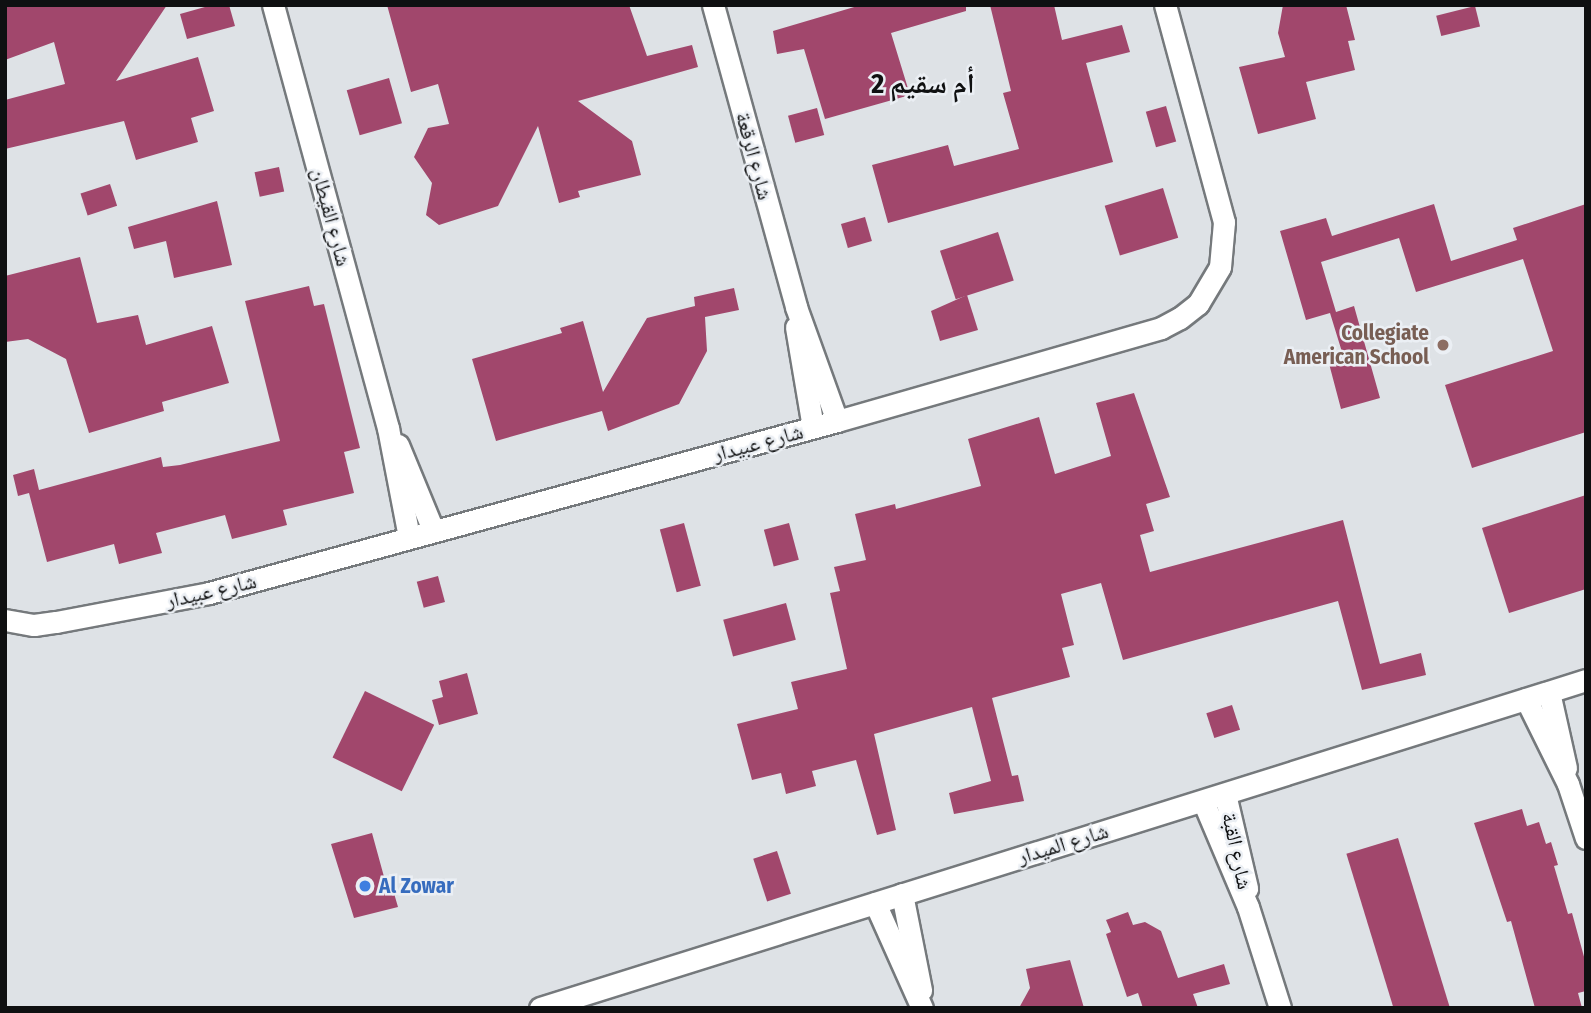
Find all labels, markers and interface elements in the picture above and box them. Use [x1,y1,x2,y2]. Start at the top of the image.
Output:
district label: أم سقيم 2 [871,67,975,101]
street label: شارع الرقعة [730,109,778,203]
street label: شارع القيطان [306,165,356,269]
place label: Collegiate American School [1284,320,1429,370]
marker: Collegiate American School [1435,337,1451,353]
street label: شارع عبيدار [710,419,806,467]
street label: شارع عبيدار [163,568,259,614]
street label: شارع القبة [1217,810,1257,892]
street label: شارع الميدار [1015,818,1111,870]
place label: Al Zowar [379,873,454,899]
marker: Al Zowar [357,878,373,894]

